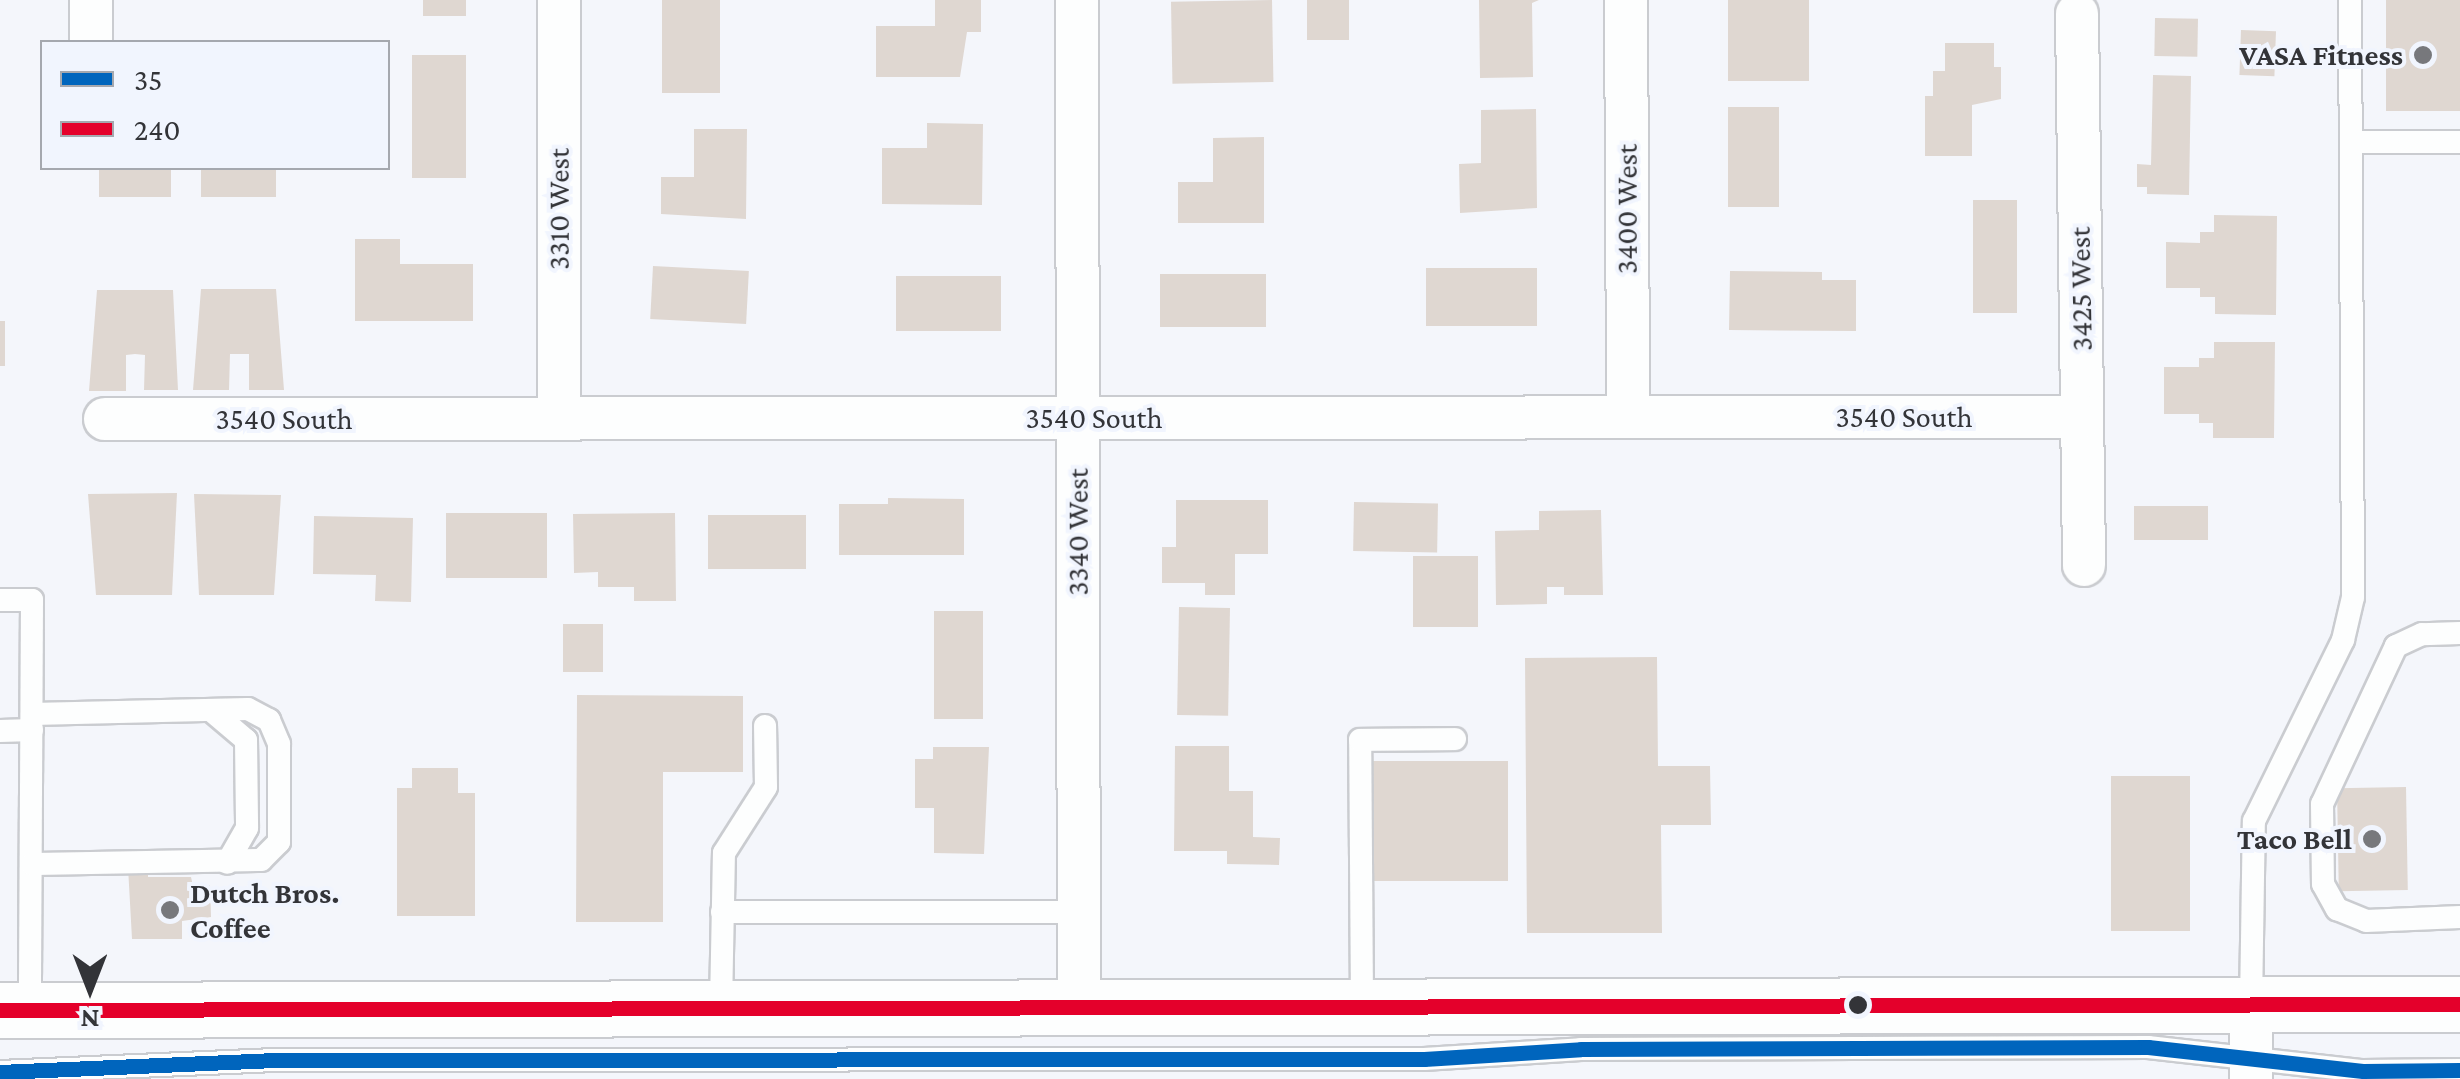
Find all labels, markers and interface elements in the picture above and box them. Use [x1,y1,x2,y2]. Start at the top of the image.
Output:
place label: VASA Fitness [2239,37,2403,73]
legend [40,40,390,170]
marker: VASA Fitness [2412,44,2434,66]
text: 35 [134,63,162,96]
text: 240 [134,113,181,146]
street label: 3400 West [1609,144,1645,274]
street label: 3310 West [541,148,577,270]
street label: 3425 West [2062,226,2100,352]
street label: 3540 South [1835,399,1973,435]
street label: 3540 South [1025,400,1163,436]
street label: 3540 South [215,401,353,437]
street label: 3340 West [1060,468,1096,596]
place label: Taco Bell [2237,821,2352,857]
marker: Taco Bell [2361,828,2383,850]
place label: Dutch Bros. Coffee [190,875,340,946]
marker: Dutch Bros. Coffee [159,899,181,921]
north arrow [40,939,140,1039]
unlabelled marker [1848,995,1868,1015]
text: N [80,1004,100,1035]

